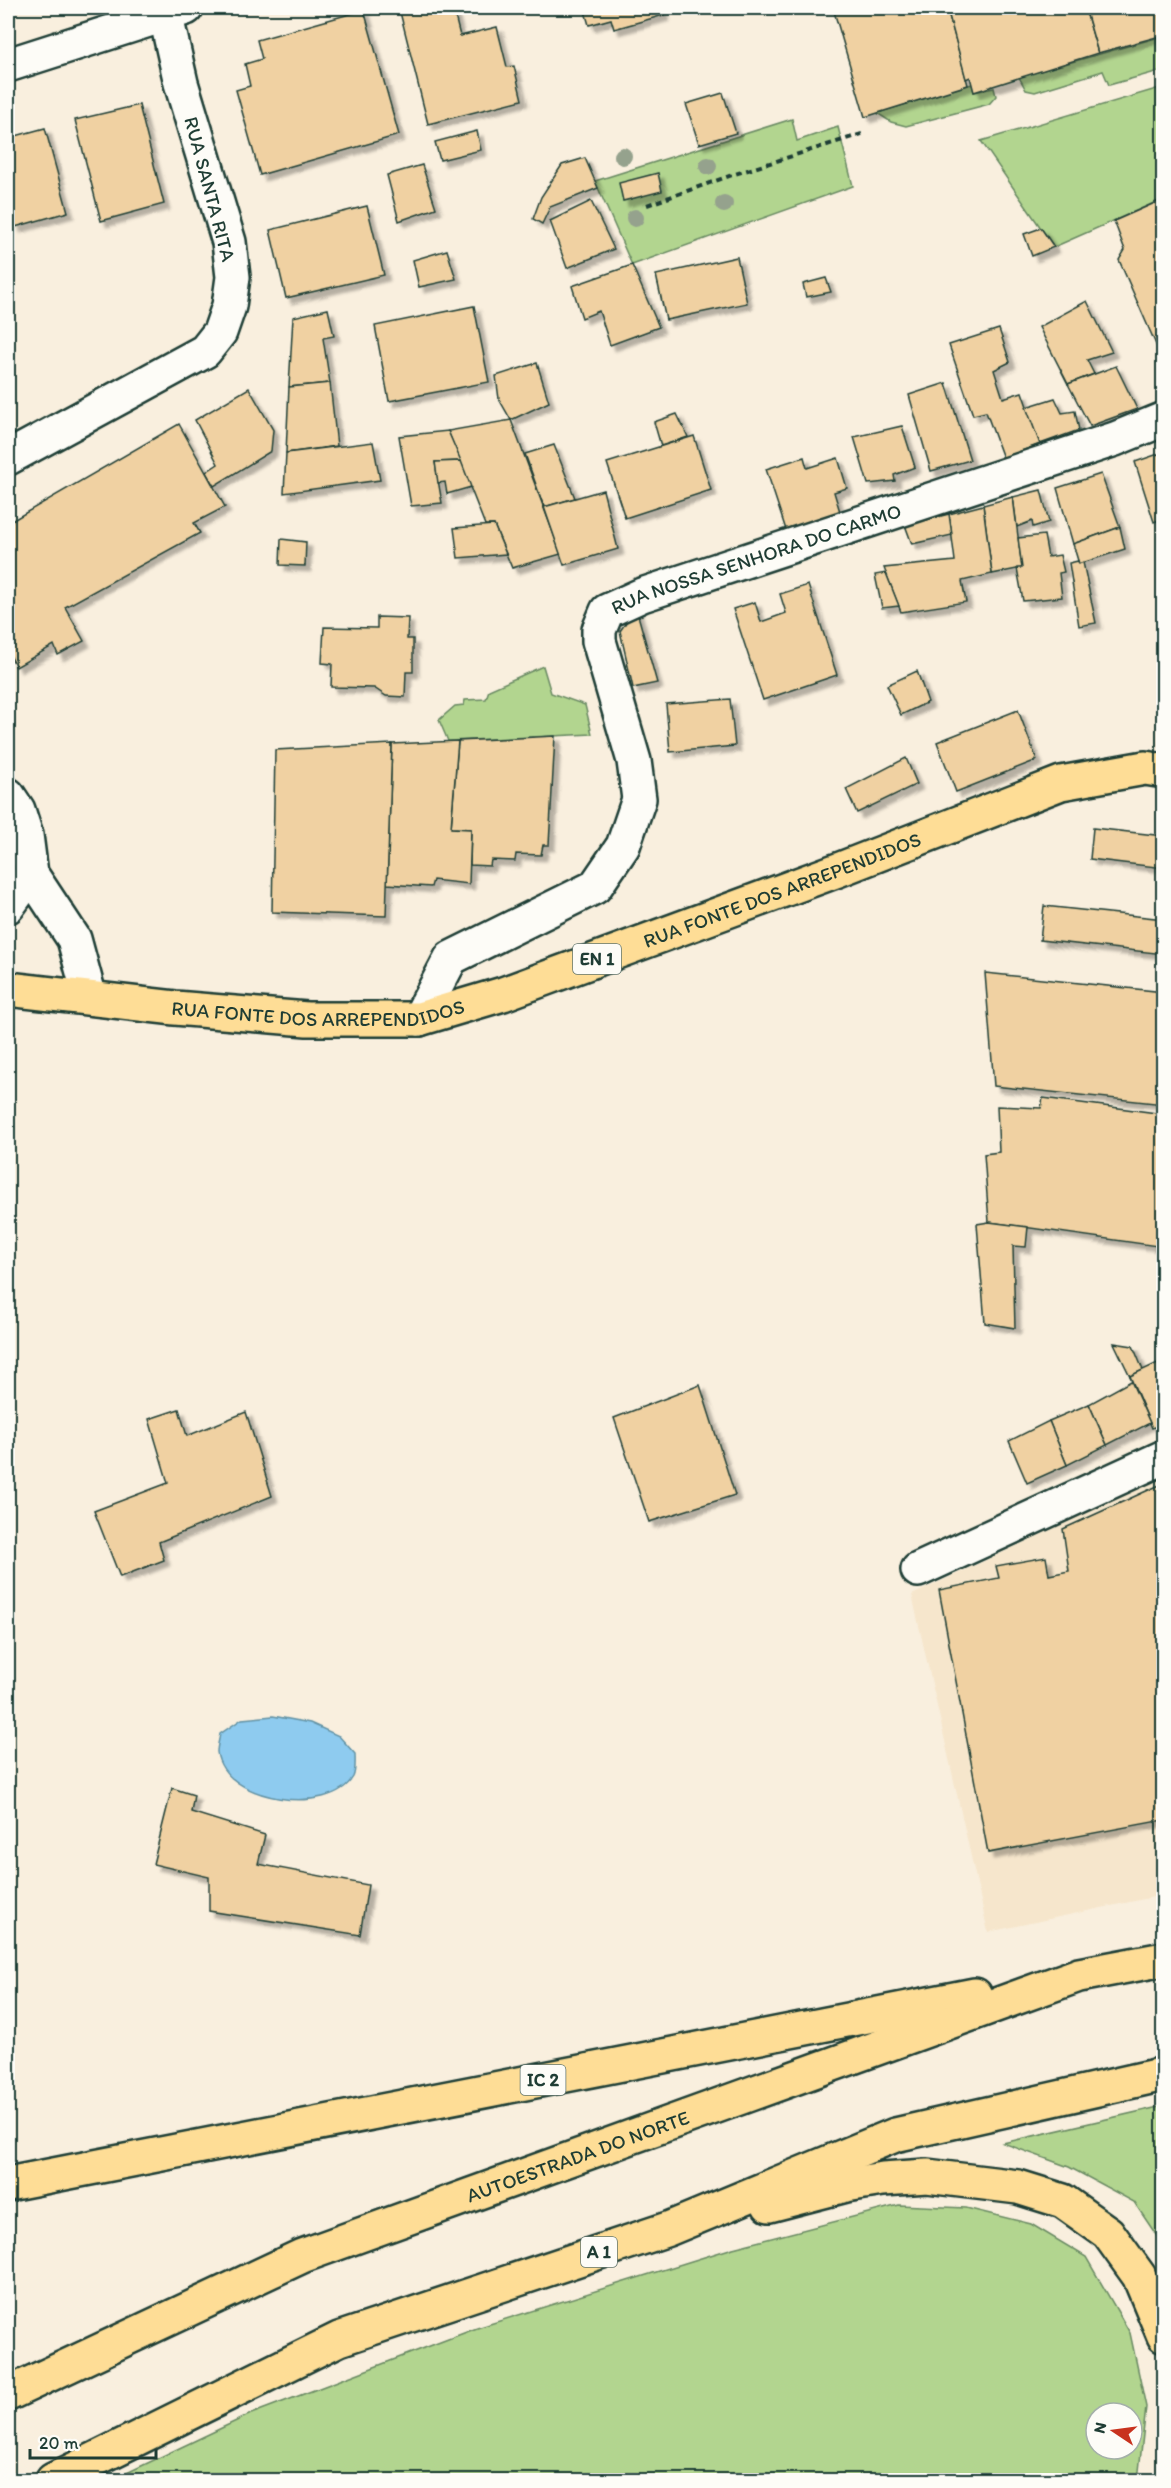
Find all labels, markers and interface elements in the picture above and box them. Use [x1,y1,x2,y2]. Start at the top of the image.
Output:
street label: RUA SANTA RITA [179,114,241,264]
street label: RUA NOSSA SENHORA DO CARMO [607,498,904,619]
street label: RUA FONTE DOS ARREPENDIDOS [640,827,924,953]
road number: EN 1 [573,944,621,974]
street label: RUA FONTE DOS ARREPENDIDOS [171,994,467,1031]
road number: IC 2 [520,2065,566,2095]
street label: AUTOESTRADA DO NORTE [463,2105,692,2208]
road number: A 1 [581,2237,617,2267]
north arrow [1084,2401,1144,2461]
text: N [1089,2420,1110,2435]
scale bar [30,2422,156,2460]
text: 20 m [39,2432,79,2454]

